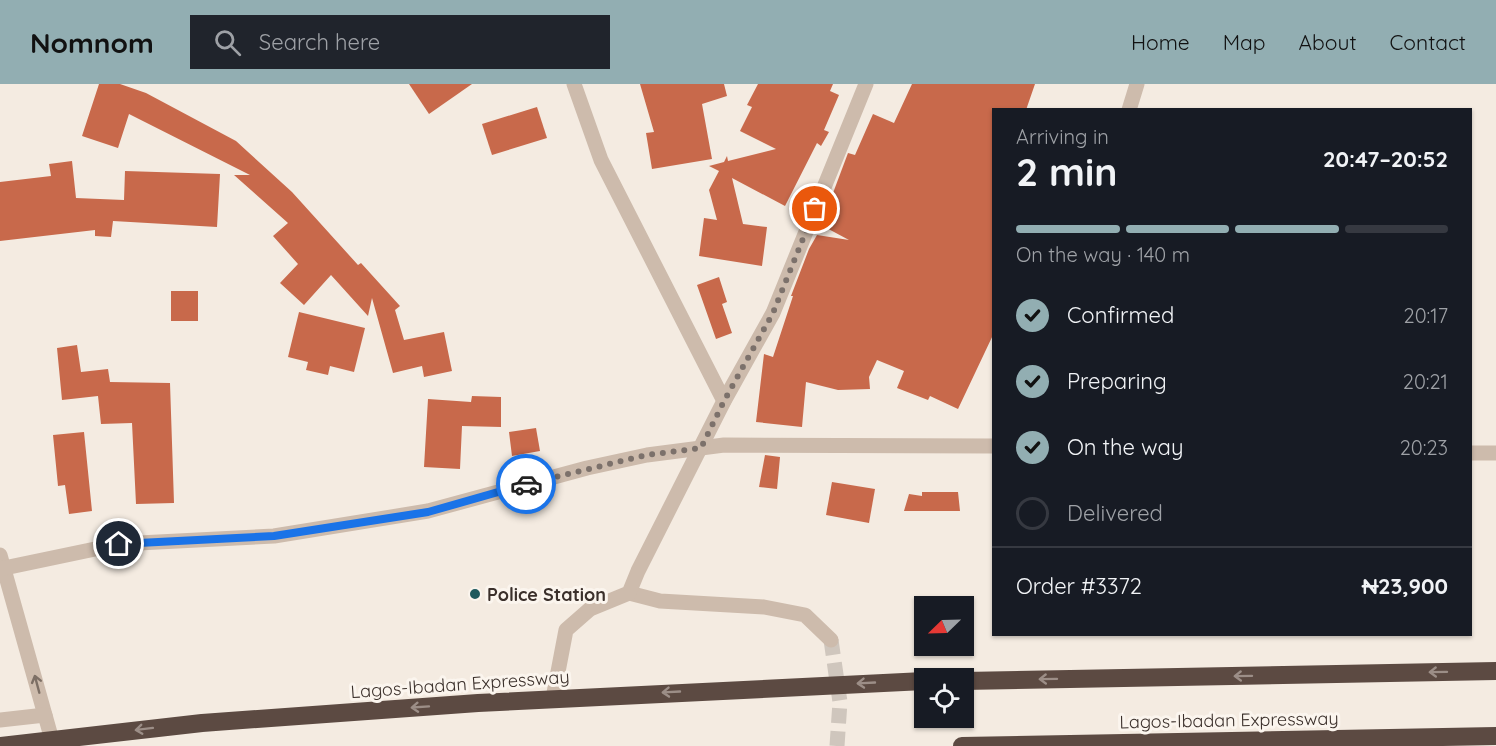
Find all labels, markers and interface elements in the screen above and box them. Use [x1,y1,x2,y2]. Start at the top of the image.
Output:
search box [190,15,610,69]
text: Nomnom [30,25,154,60]
icon: search [211,26,244,59]
text: Search here [259,28,380,56]
text: Home [1131,29,1190,55]
text: Map [1223,29,1266,55]
text: About [1299,29,1357,55]
text: Contact [1390,29,1466,55]
text: Arriving in [1016,124,1109,149]
text: 20:47–20:52 [1323,145,1448,173]
text: 2 min [1016,147,1118,196]
pin [789,183,840,234]
icon: bag [798,192,831,225]
text: On the way · 140 m [1016,242,1190,267]
icon: check [1016,299,1049,332]
text: Confirmed [1067,301,1174,329]
text: 20:17 [1404,303,1448,328]
icon: check [1016,365,1049,398]
text: Preparing [1067,367,1167,395]
text: 20:21 [1403,369,1448,394]
icon: check [1016,431,1049,464]
text: On the way [1067,433,1183,461]
text: 20:23 [1400,435,1448,460]
courier [496,454,556,514]
icon: car [510,468,543,501]
text: Delivered [1067,499,1163,527]
pin [93,518,144,569]
icon: home [102,527,135,560]
text: Order #3372 [1016,572,1142,600]
text: ₦23,900 [1362,572,1448,600]
place label: Police Station [487,583,606,606]
marker: Police Station [468,587,482,601]
north arrow [914,596,974,656]
map controls [914,596,974,728]
street label: Lagos-Ibadan Expressway [350,665,570,703]
one-way arrow [1428,667,1448,678]
button: locate [914,668,974,728]
one-way arrow [1233,670,1253,682]
one-way arrow [1038,673,1058,685]
one-way arrow [30,674,42,693]
one-way arrow [856,678,876,689]
one-way arrow [661,687,681,698]
one-way arrow [410,702,430,713]
street label: Lagos-Ibadan Expressway [1119,707,1339,733]
one-way arrow [135,724,154,735]

